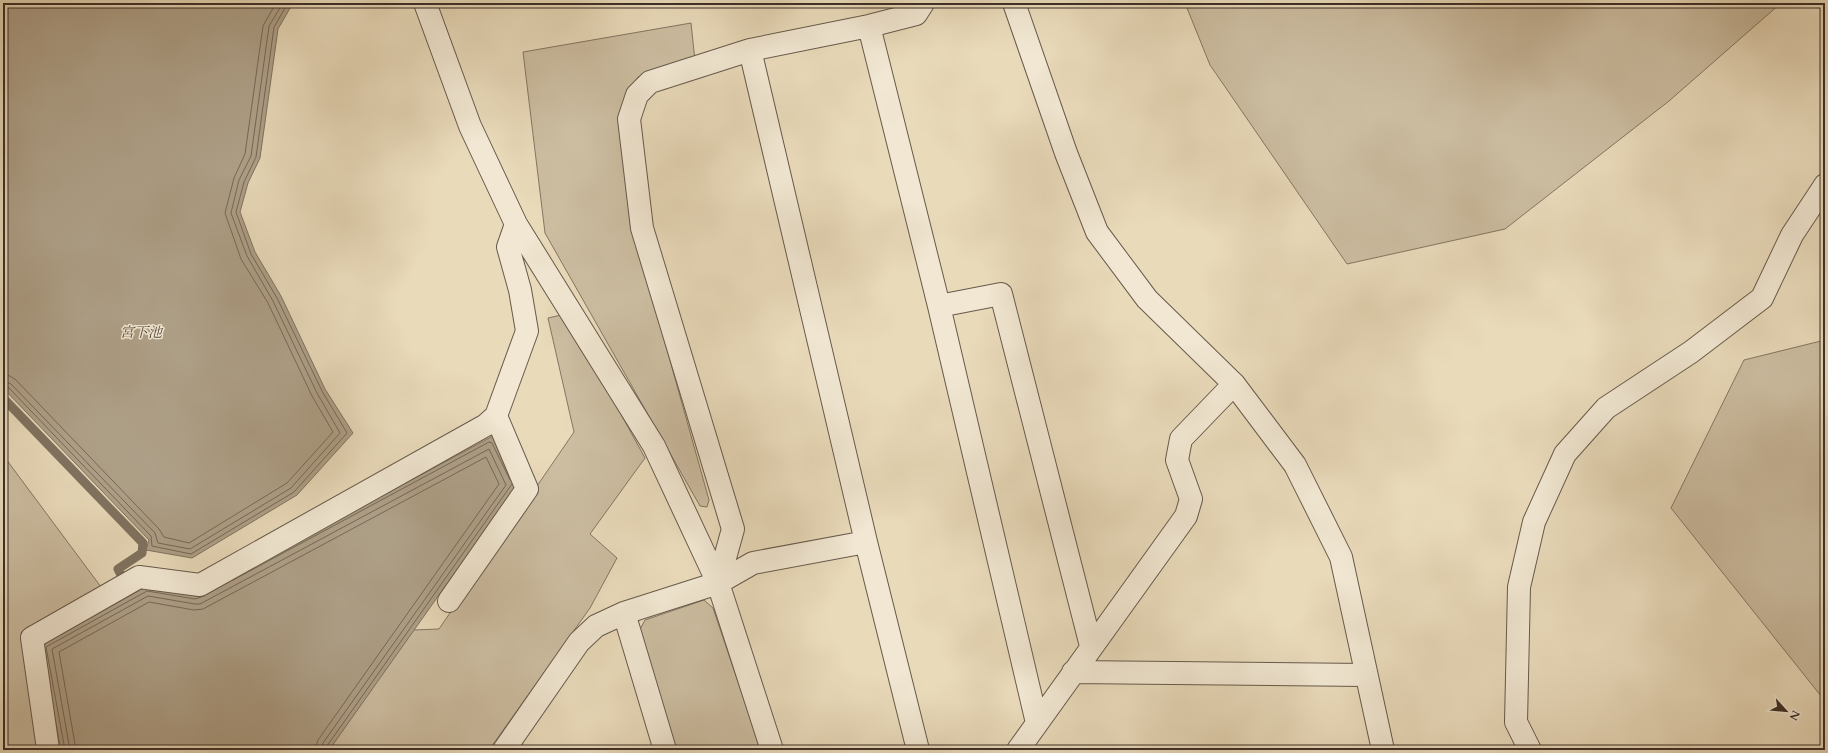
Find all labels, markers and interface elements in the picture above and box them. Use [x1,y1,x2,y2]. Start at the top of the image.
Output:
water label: 宮下池 [120,323,164,342]
north arrow [1766,691,1806,731]
text: N [1785,708,1803,723]

